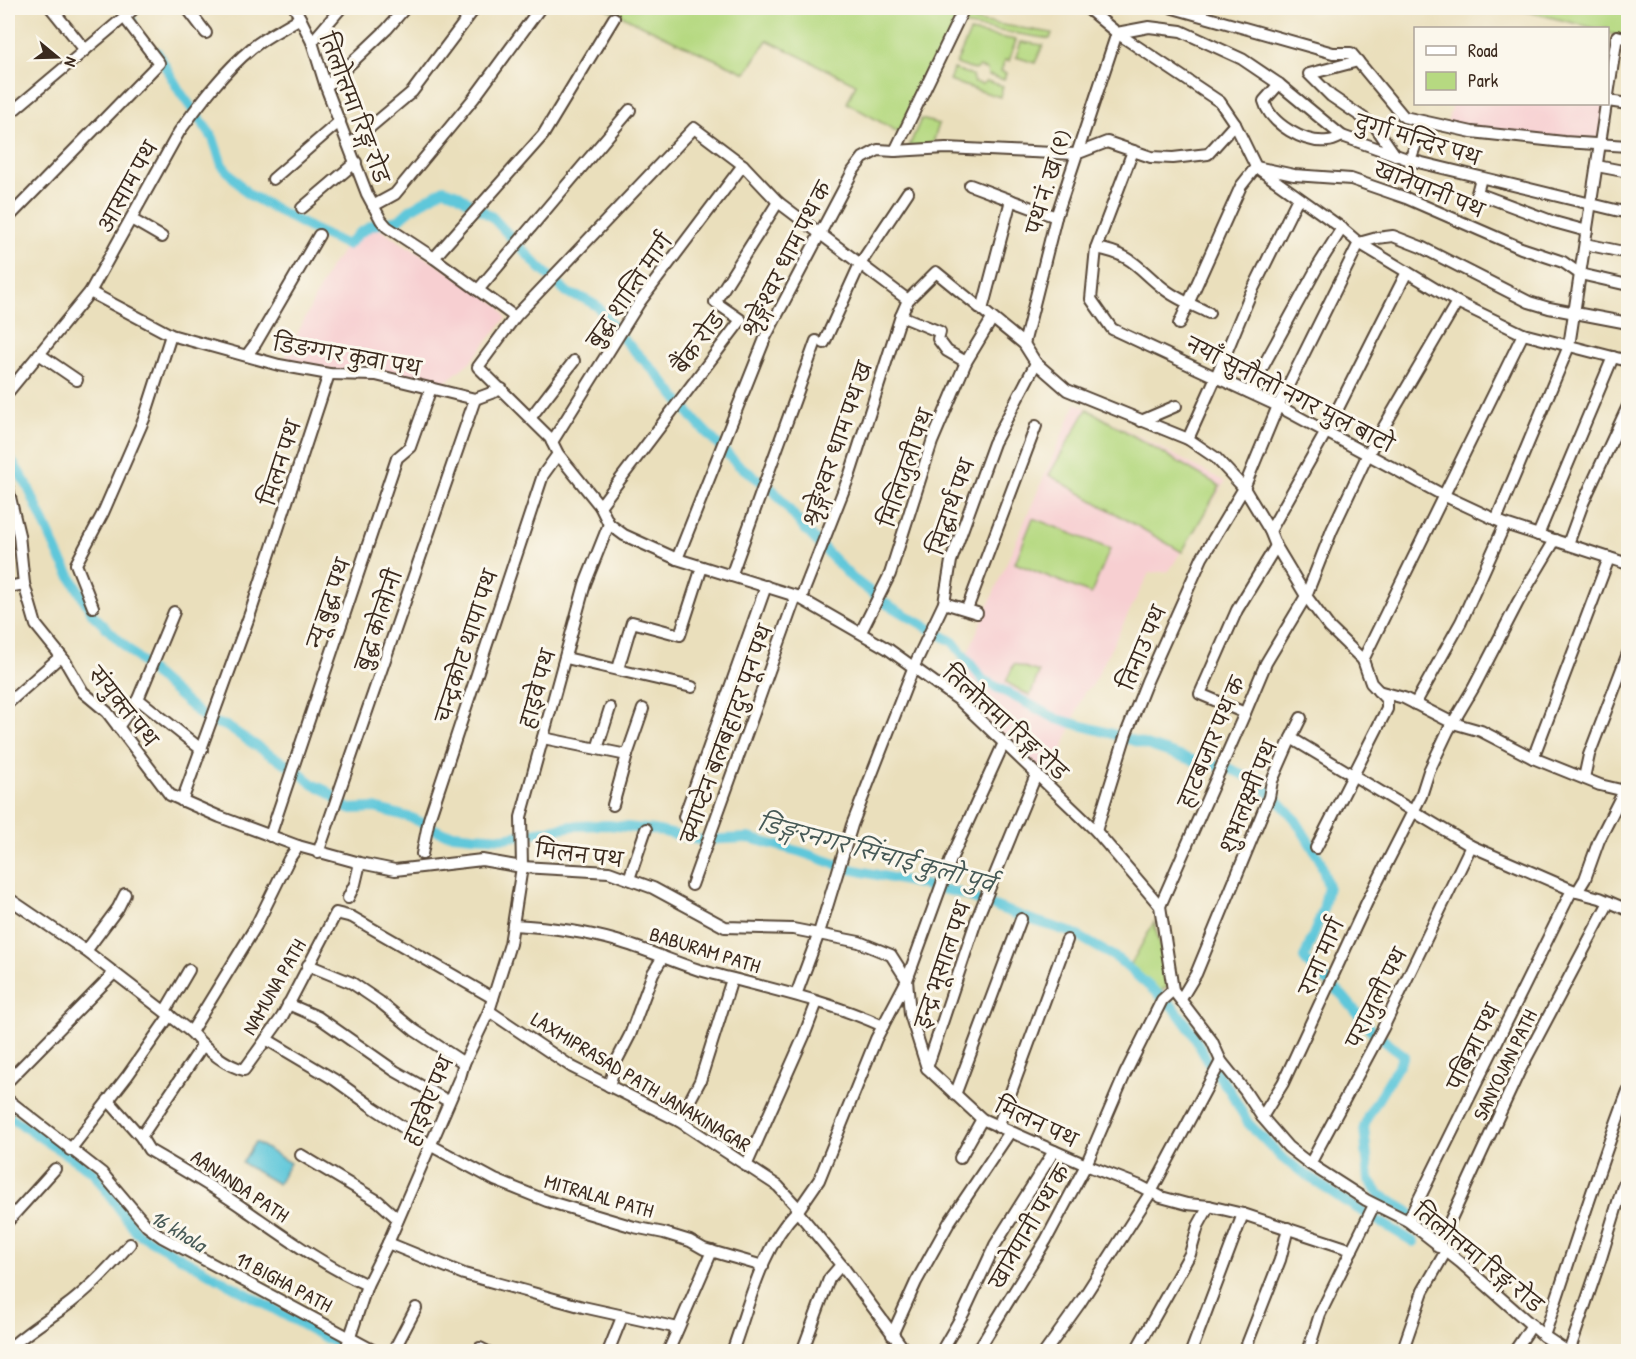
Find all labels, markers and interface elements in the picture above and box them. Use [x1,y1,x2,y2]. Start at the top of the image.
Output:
north arrow [27,27,87,87]
street label: तिलोत्तमा रिङ्ग रोड [312,27,398,189]
legend [1414,27,1609,105]
text: Road [1468,38,1498,63]
text: N [59,54,83,70]
text: Park [1468,68,1499,93]
street label: दुर्गा मन्दिर पथ [1351,106,1485,174]
street label: पथ नं. ख (९) [1020,126,1077,238]
street label: आसाम पथ [91,135,164,237]
street label: खानेपानी पथ [1369,154,1489,224]
street label: श्रृङ्गेश्वर धाम पथ क [733,174,840,342]
street label: बुद्ध शान्ति मार्ग [579,227,680,354]
street label: बैंक रोड [664,304,731,380]
street label: नयाँ सुनौलो नगर मुल बाटो [1180,327,1401,461]
street label: डिङग्गर कुवा पथ [270,328,424,384]
street label: श्रृङ्गेश्वर धाम पथ ख [794,355,881,531]
street label: मिलिजुली पथ [872,404,942,532]
street label: मिलन पथ [253,416,307,510]
street label: सिद्धार्थ पथ [920,454,981,560]
street label: न्यू बुद्ध पथ [300,554,359,653]
street label: बुद्ध कोलोनी [347,564,410,675]
street label: चन्द्रकोट थापा पथ [428,565,504,728]
street label: तिनाउ पथ [1111,600,1173,695]
street label: क्याप्टेन बलबहादुर पून पथ [672,619,781,848]
street label: हाइवे पथ [512,645,562,732]
street label: तिलोत्तमा रिङ्ग रोड [936,657,1076,788]
street label: संयुक्त पथ [81,660,164,754]
street label: हाटबजार पथ क [1171,671,1252,812]
street label: शुभलक्ष्मी पथ [1213,735,1285,858]
water label: डिङ्गरनगर सिंचाई कुलो पुर्व [754,806,1004,903]
street label: मिलन पथ [533,835,625,873]
street label: इन्द्र भूसाल पथ [908,897,979,1033]
street label: राना मार्ग [1291,913,1351,1000]
street label: BABURAM PATH [646,920,764,979]
street label: NAMUNA PATH [235,934,312,1040]
street label: पराजुली पथ [1339,942,1415,1054]
street label: पबित्रा पथ [1440,998,1506,1095]
street label: LAXMIPRASAD PATH JANAKINAGAR [526,1005,756,1158]
street label: SANYOJAN PATH [1466,1005,1543,1125]
street label: हाइवेए पथ [397,1051,460,1150]
street label: मिलन पथ [990,1090,1083,1154]
street label: AANANDA PATH [186,1143,294,1228]
street label: खानेपानी पथ क [982,1158,1077,1295]
street label: MITRALAL PATH [542,1167,657,1224]
street label: तिलोत्तमा रिङ्ग रोड [1406,1195,1551,1320]
water label: 16 khola [145,1203,214,1260]
street label: 11 BIGHA PATH [231,1245,337,1318]

